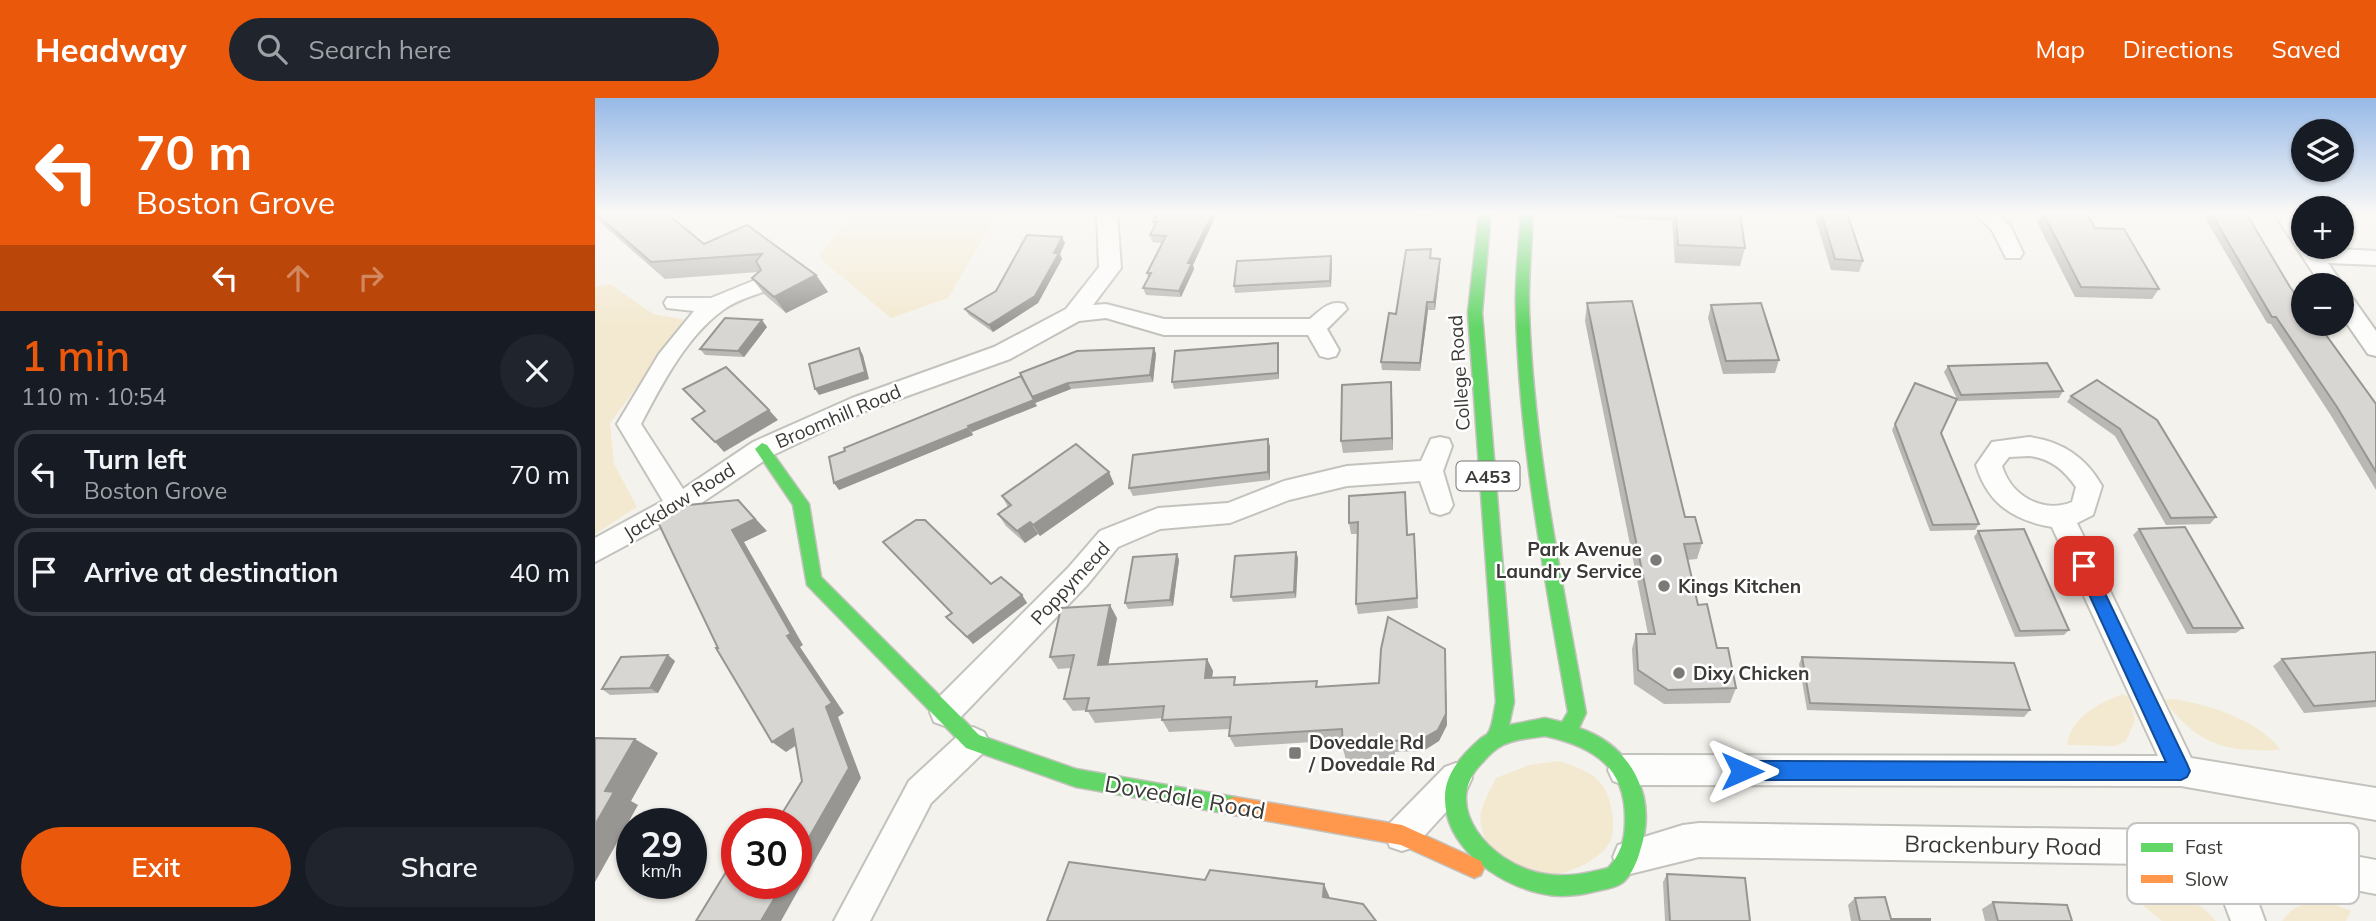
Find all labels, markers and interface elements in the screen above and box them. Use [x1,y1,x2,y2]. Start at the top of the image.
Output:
search box [229,18,719,81]
text: Headway [35,29,187,70]
icon: search [253,30,291,68]
text: Search here [309,33,451,66]
text: Map [2035,34,2085,64]
text: Directions [2123,34,2234,64]
text: Saved [2272,34,2341,64]
map controls [2291,119,2354,336]
button: layers [2291,119,2354,182]
text: 70 m [136,121,252,182]
icon: left [21,126,112,217]
text: Boston Grove [136,182,335,222]
button: + [2291,196,2354,259]
icon: left [206,259,244,297]
icon: ahead [279,259,317,297]
icon: right [352,259,390,297]
button: − [2291,273,2354,336]
street label: College Road [1443,314,1475,432]
text: 1 min [21,329,130,382]
button: close [500,334,574,408]
street label: Broomhill Road [771,379,905,453]
text: 110 m · 10:54 [21,382,166,411]
text: Turn left [84,443,186,476]
icon: left [25,455,63,493]
street label: Jackdaw Road [619,457,739,545]
text: 70 m [509,458,570,491]
road number: A453 [1457,462,1519,490]
text: Boston Grove [84,476,227,505]
street label: Poppymead [1025,536,1115,630]
pin [2054,536,2114,596]
place label: Park Avenue Laundry Service [1496,537,1642,583]
icon: arrive [2065,547,2103,585]
marker: Park Avenue Laundry Service [1648,552,1664,568]
icon: arrive [25,553,63,591]
text: Arrive at destination [84,556,339,589]
text: 40 m [509,556,570,589]
place label: Kings Kitchen [1678,574,1801,598]
marker: Kings Kitchen [1656,578,1672,594]
place label: Dixy Chicken [1693,661,1809,685]
marker: Dixy Chicken [1671,665,1687,681]
place label: Dovedale Rd / Dovedale Rd [1308,730,1435,776]
position arrow [1705,734,1779,808]
marker: Dovedale Rd / Dovedale Rd [1287,745,1303,761]
street label: Dovedale Road [1102,769,1268,825]
speed limit sign: 30 [721,808,812,899]
text: 29 [640,822,683,866]
legend [2127,823,2359,904]
button: Exit [21,827,291,907]
button: Share [305,827,574,907]
street label: Brackenbury Road [1904,829,2102,861]
text: Fast [2185,835,2223,859]
text: km/h [641,859,682,882]
text: Slow [2185,867,2229,891]

